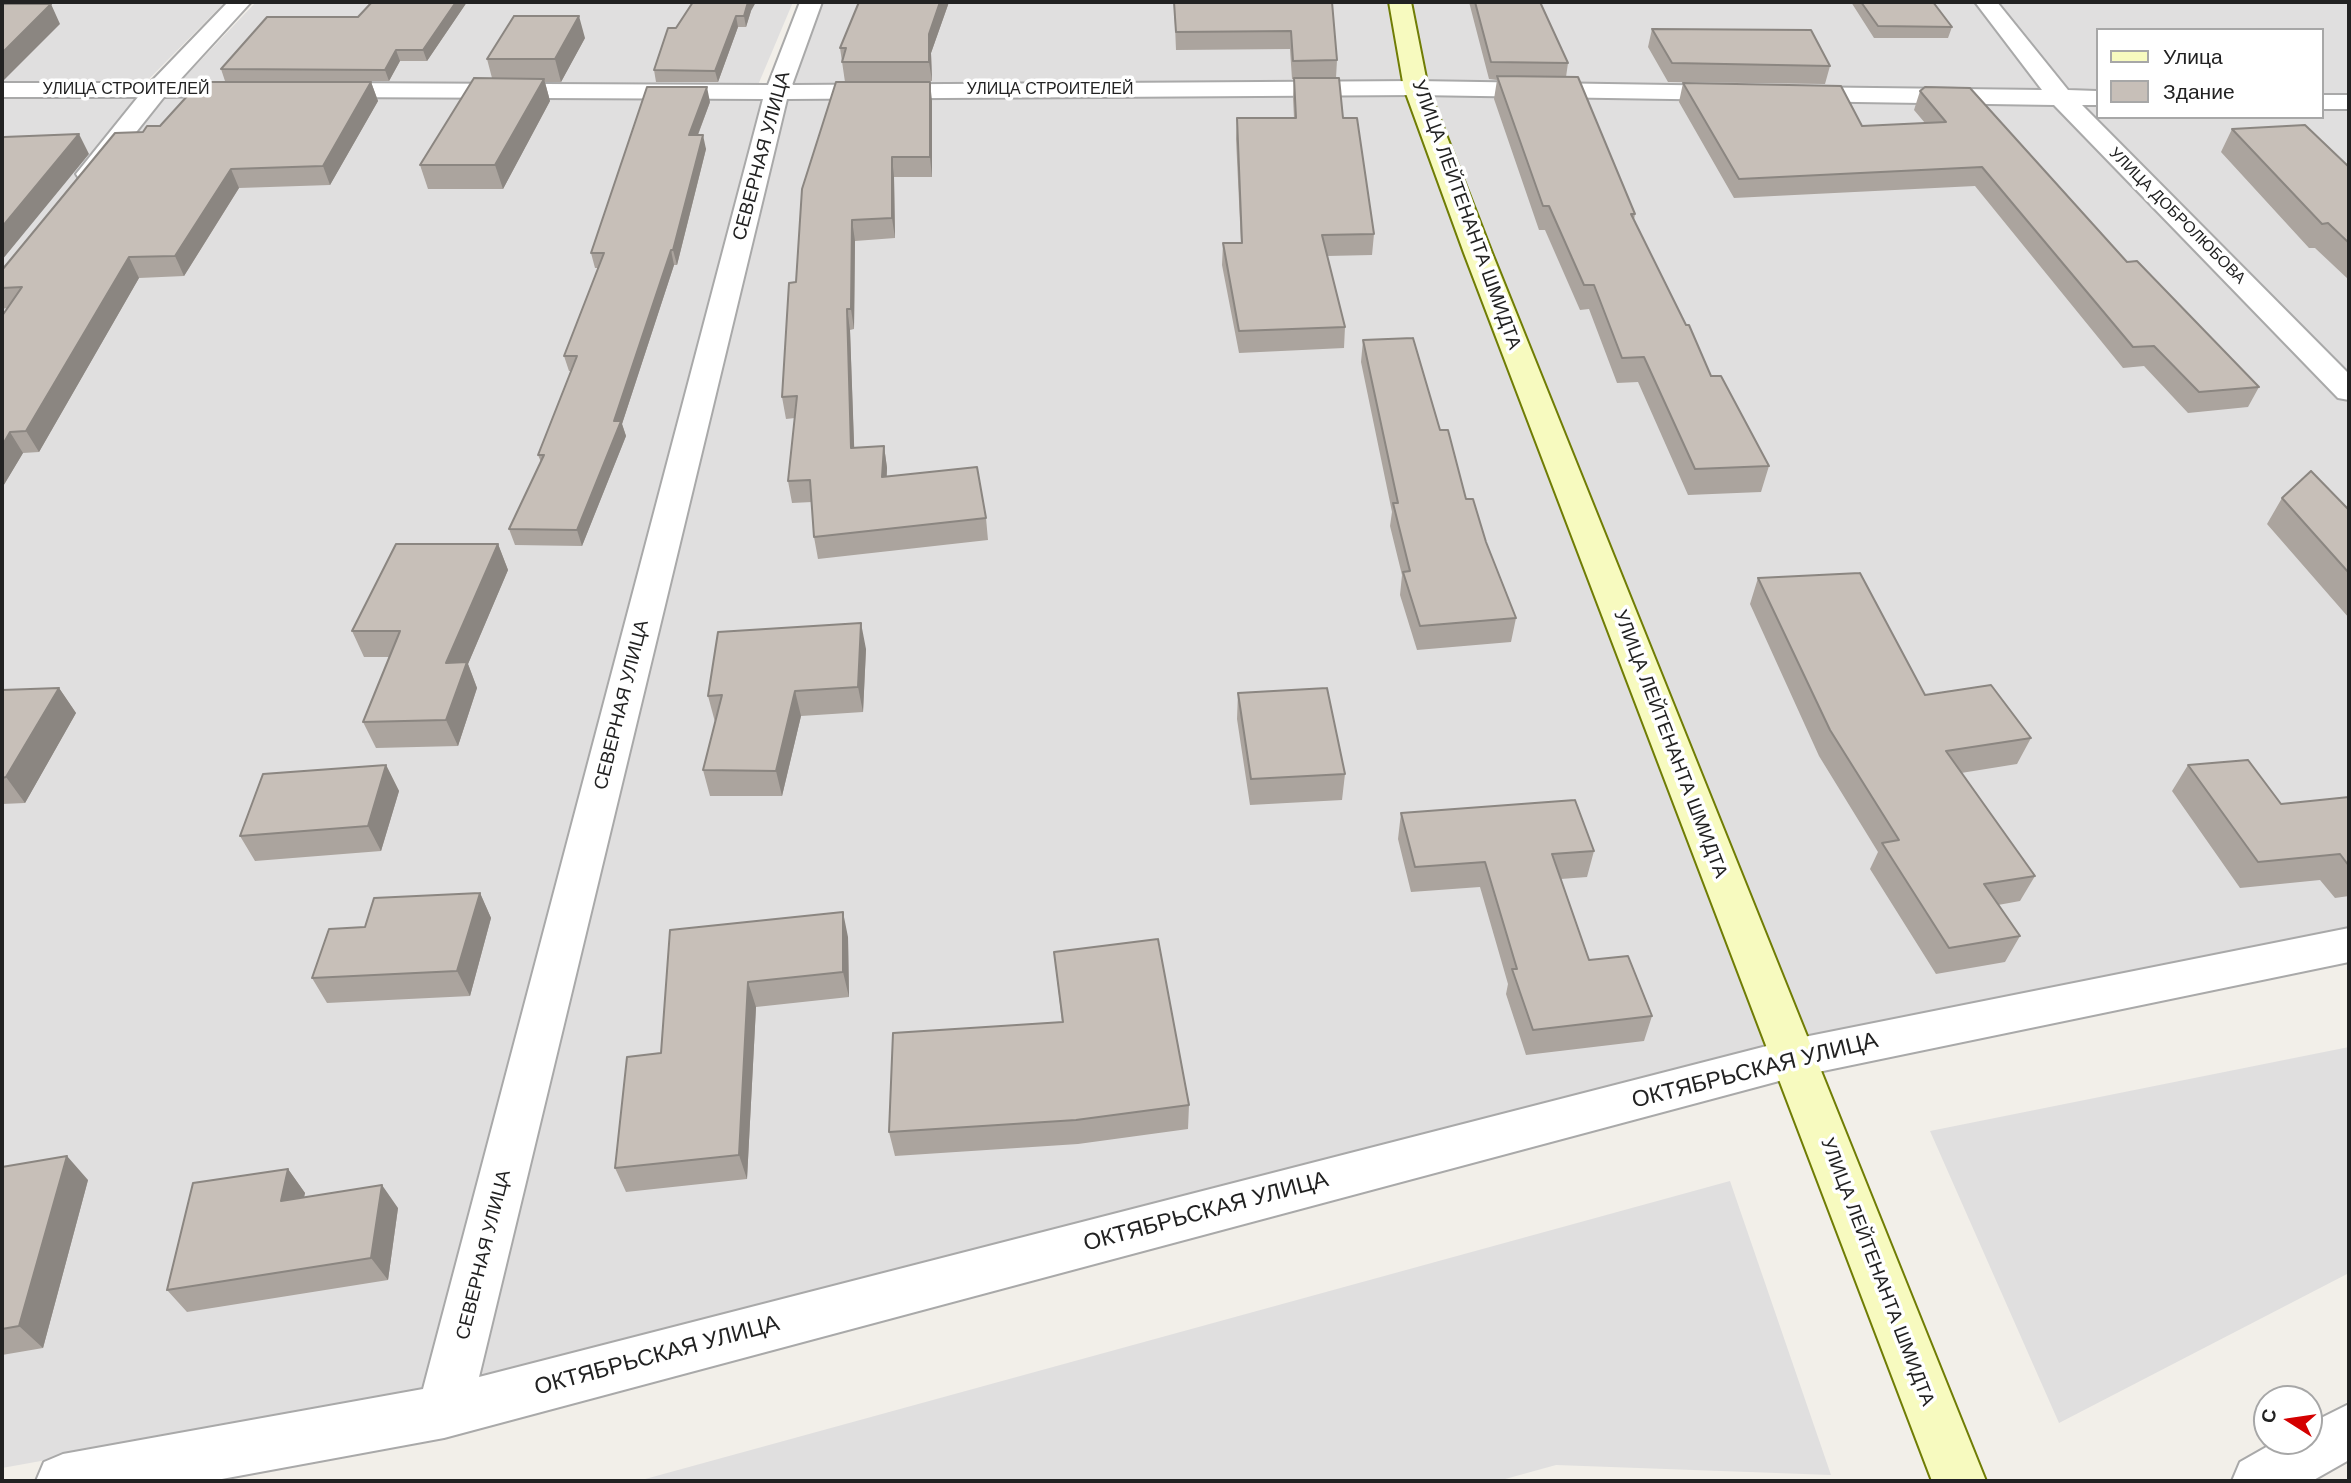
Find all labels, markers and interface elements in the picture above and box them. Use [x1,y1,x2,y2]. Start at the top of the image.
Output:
legend [2096,28,2323,119]
text: Улица [2163,45,2223,68]
street label: СЕВЕРНАЯ УЛИЦА [728,69,796,243]
street label: УЛИЦА ЛЕЙТЕНАНТА ШМИДТА [1407,77,1525,353]
street label: УЛИЦА СТРОИТЕЛЕЙ [43,80,209,100]
street label: УЛИЦА СТРОИТЕЛЕЙ [967,80,1133,100]
text: Здание [2163,80,2235,103]
street label: УЛИЦА ДОБРОЛЮБОВА [2105,144,2249,288]
street label: УЛИЦА ЛЕЙТЕНАНТА ШМИДТА [1608,607,1732,881]
street label: СЕВЕРНАЯ УЛИЦА [590,618,654,792]
street label: ОКТЯБРЬСКАЯ УЛИЦА [1629,1027,1881,1115]
street label: УЛИЦА ЛЕЙТЕНАНТА ШМИДТА [1815,1135,1939,1409]
street label: ОКТЯБРЬСКАЯ УЛИЦА [1080,1166,1332,1258]
street label: СЕВЕРНАЯ УЛИЦА [452,1168,516,1342]
street label: ОКТЯБРЬСКАЯ УЛИЦА [531,1310,783,1402]
north arrow [2253,1385,2323,1455]
text: С [2257,1407,2281,1425]

